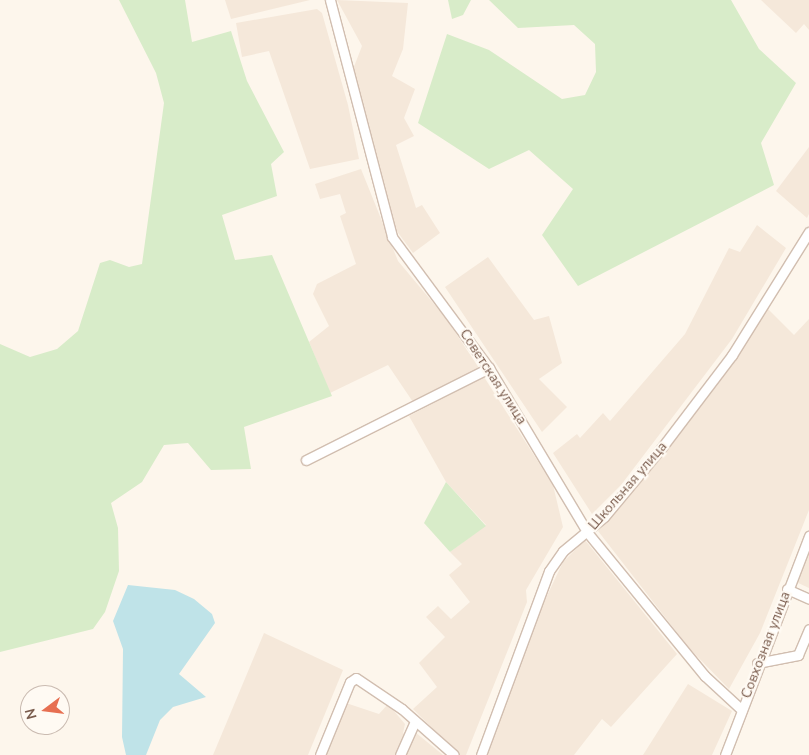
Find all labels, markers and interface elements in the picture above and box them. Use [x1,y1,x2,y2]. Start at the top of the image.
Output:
street label: Советская улица [456,326,530,428]
street label: Школьная улица [585,438,671,534]
street label: Совхозная улица [738,589,794,701]
north arrow [20,685,70,735]
text: N [20,706,42,721]

